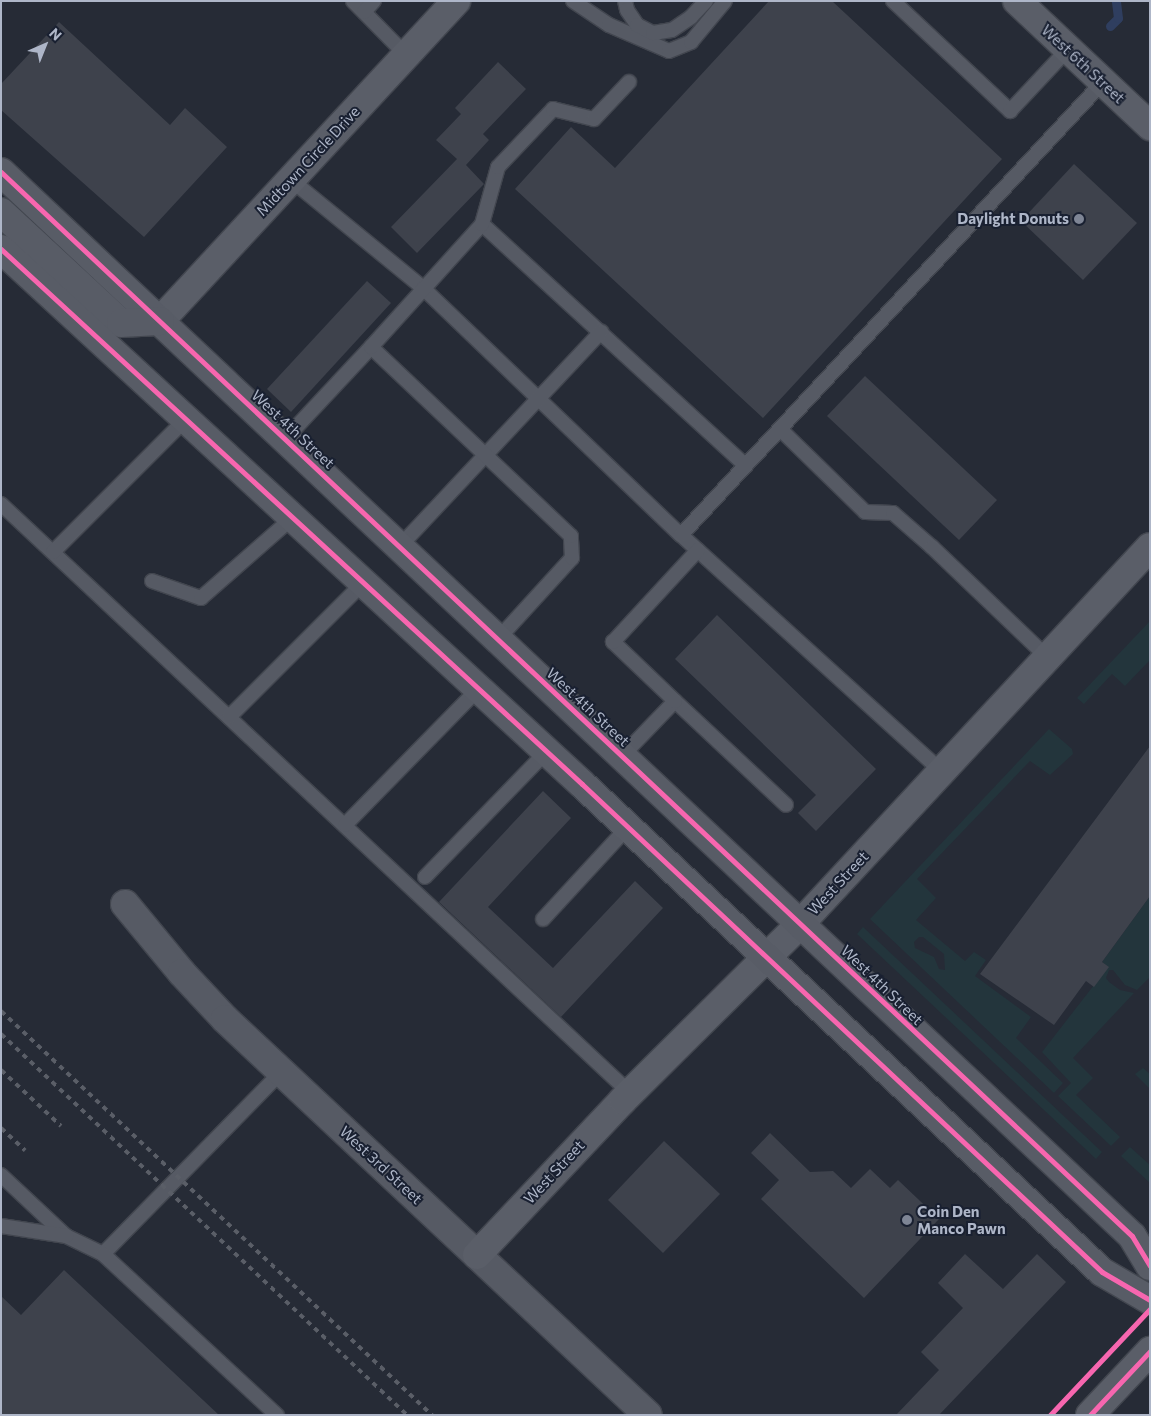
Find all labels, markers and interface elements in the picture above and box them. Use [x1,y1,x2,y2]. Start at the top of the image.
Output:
north arrow [20,20,70,70]
street label: West 6th Street [1038,21,1128,107]
text: N [46,24,65,44]
street label: Midtown Circle Drive [253,102,363,220]
place label: Daylight Donuts [957,210,1069,228]
marker: Daylight Donuts [1073,213,1085,225]
street label: West 4th Street [248,386,338,472]
street label: West 4th Street [543,664,633,750]
street label: West Street [804,847,872,919]
street label: West 4th Street [837,941,927,1029]
street label: West 3rd Street [336,1122,426,1208]
street label: West Street [520,1136,588,1208]
place label: Coin Den Manco Pawn [917,1202,1006,1237]
marker: Coin Den Manco Pawn [901,1214,913,1226]

